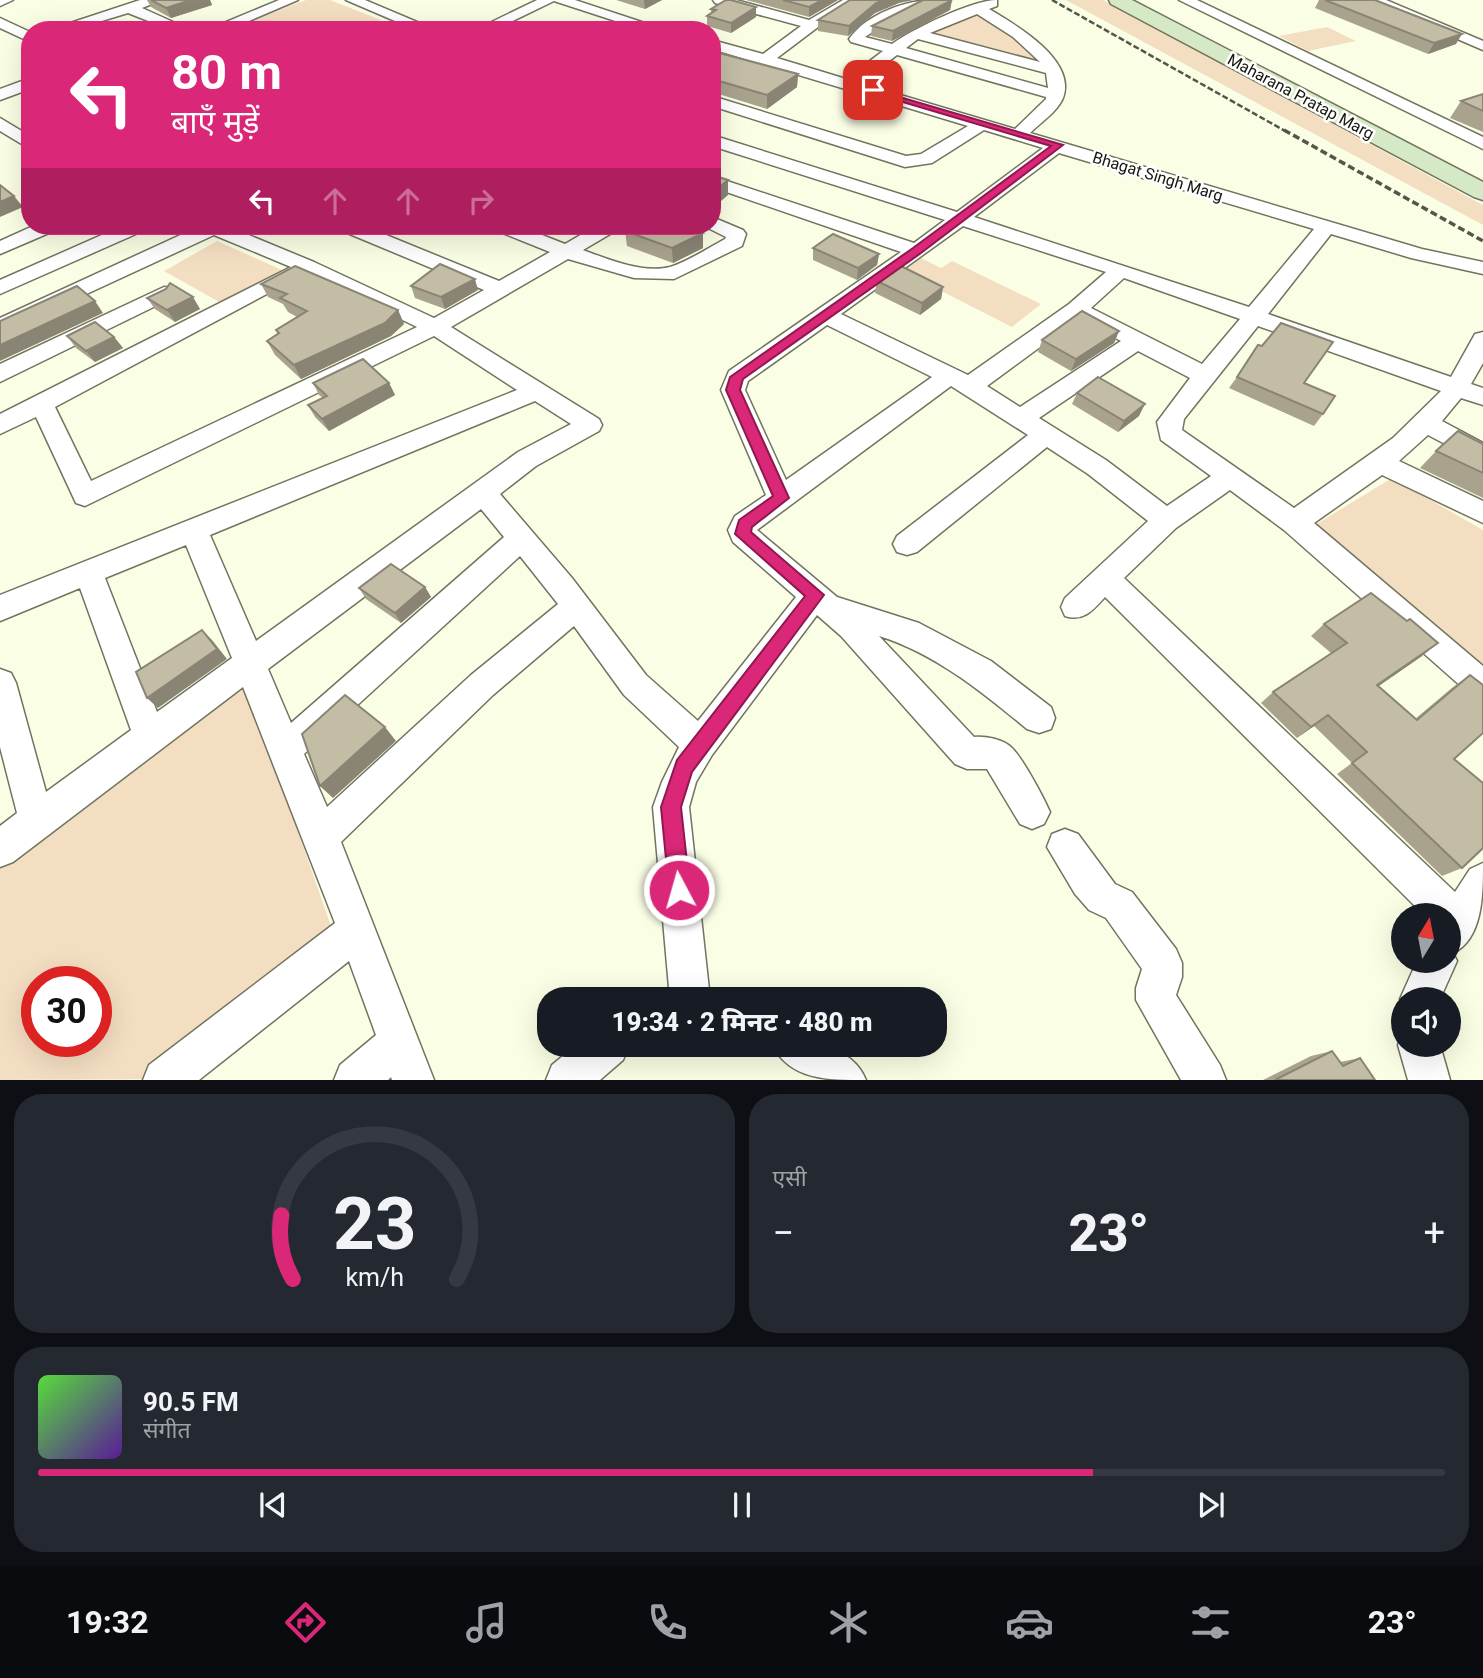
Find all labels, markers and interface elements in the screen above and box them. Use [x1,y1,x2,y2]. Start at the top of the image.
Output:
text: 80 m [171,44,282,101]
icon: left [56,49,147,140]
street label: Maharana Pratap Marg [1224,50,1377,143]
pin [843,60,903,120]
icon: arrive [854,71,892,109]
text: बाएँ मुड़ें [171,103,259,141]
street label: Bhagat Singh Marg [1090,148,1225,205]
icon: left [243,182,281,220]
icon: ahead [316,182,354,220]
icon: ahead [389,182,427,220]
icon: right [462,182,500,220]
position arrow [642,853,716,927]
north arrow [1391,903,1461,973]
map controls [1391,903,1461,1057]
speed limit sign: 30 [21,966,112,1057]
button: sound [1391,987,1461,1057]
text: 19:34 · 2 मिनट · 480 m [612,1007,873,1037]
text: एसी [773,1165,807,1192]
text: 23 [332,1182,416,1268]
text: 23° [1069,1203,1149,1264]
text: − [773,1211,794,1255]
text: + [1423,1211,1445,1255]
text: km/h [345,1263,404,1292]
text: 90.5 FM [143,1387,239,1417]
text: संगीत [143,1417,191,1444]
icon: previous [254,1486,292,1524]
icon: pause [723,1486,761,1524]
icon: next [1192,1486,1230,1524]
icon: directions [281,1598,330,1647]
icon: music [462,1598,511,1647]
icon: phone [643,1598,692,1647]
icon: climate [824,1598,873,1647]
icon: car [1005,1598,1054,1647]
icon: filters [1186,1598,1235,1647]
text: 19:32 [66,1603,149,1641]
text: 23° [1368,1603,1417,1641]

